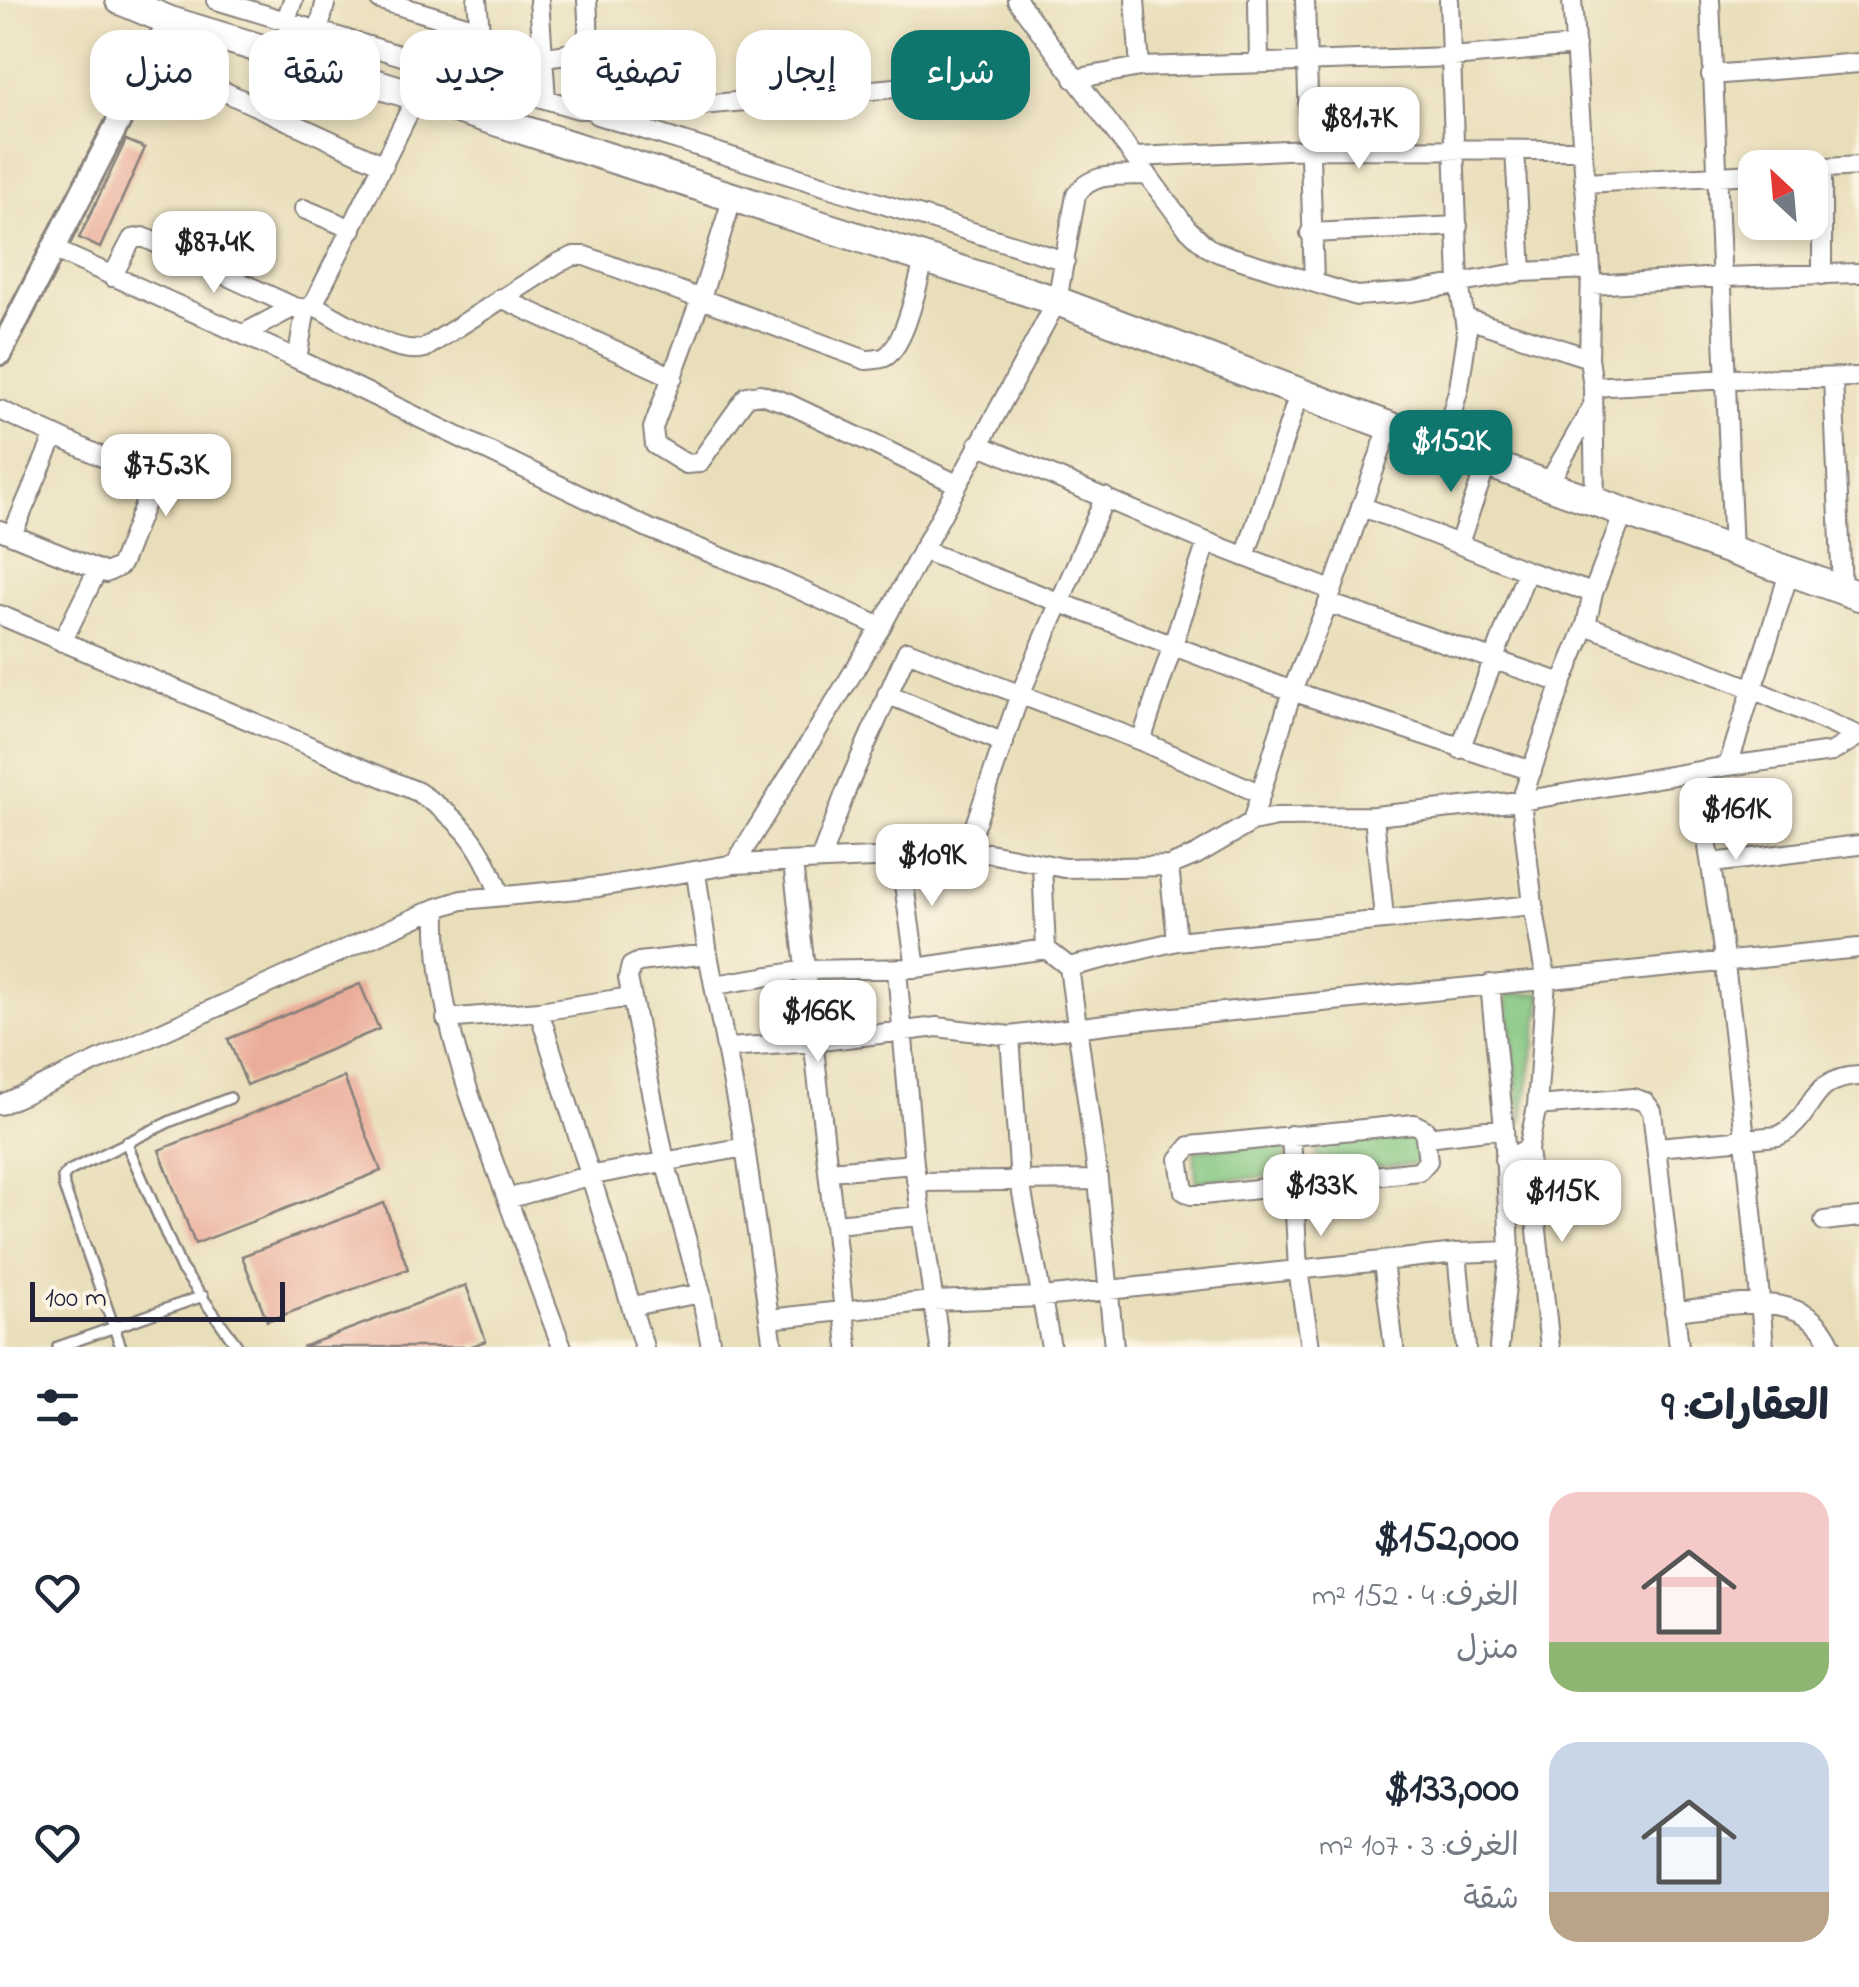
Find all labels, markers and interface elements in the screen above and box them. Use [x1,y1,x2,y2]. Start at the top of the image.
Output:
chip: منزل [90,30,229,120]
chip: شقة [249,30,380,120]
chip: جديد [400,30,541,120]
chip: تصفية [561,30,716,120]
chip: إيجار [736,30,871,120]
chip: شراء [891,30,1030,120]
pin: $81.7K [1278,87,1440,172]
text: $81.7K [1321,96,1397,143]
north arrow [1738,150,1828,240]
map controls [1738,150,1828,240]
pin: $87.4K [133,211,295,296]
text: $87.4K [174,220,254,267]
pin: $152K [1381,410,1521,495]
text: $152K [1411,419,1491,466]
pin: $75.3K [85,434,247,519]
text: $75.3K [123,443,209,490]
pin: $161K [1666,778,1806,863]
text: $161K [1701,787,1771,834]
pin: $109K [862,824,1002,909]
text: $109K [898,833,966,880]
pin: $166K [748,980,888,1065]
text: $166K [781,989,855,1036]
pin: $133K [1251,1154,1391,1239]
pin: $115K [1492,1160,1632,1245]
text: $133K [1285,1163,1357,1210]
text: $115K [1525,1169,1599,1216]
scale bar [30,1277,285,1322]
text: 100 m [45,1279,107,1320]
text: العقارات: 9 [1662,1378,1829,1439]
icon: filters [30,1380,85,1435]
text: $152,000 [1374,1509,1519,1570]
icon: home [1629,1532,1749,1652]
icon: heart [30,1565,85,1620]
text: الغرف: 4 · 152 m² [1312,1574,1519,1621]
text: منزل [1456,1627,1519,1674]
text: $133,000 [1384,1759,1519,1820]
icon: home [1629,1782,1749,1902]
icon: heart [30,1815,85,1870]
text: الغرف: 3 · 107 m² [1319,1824,1519,1871]
text: شقة [1463,1877,1519,1924]

